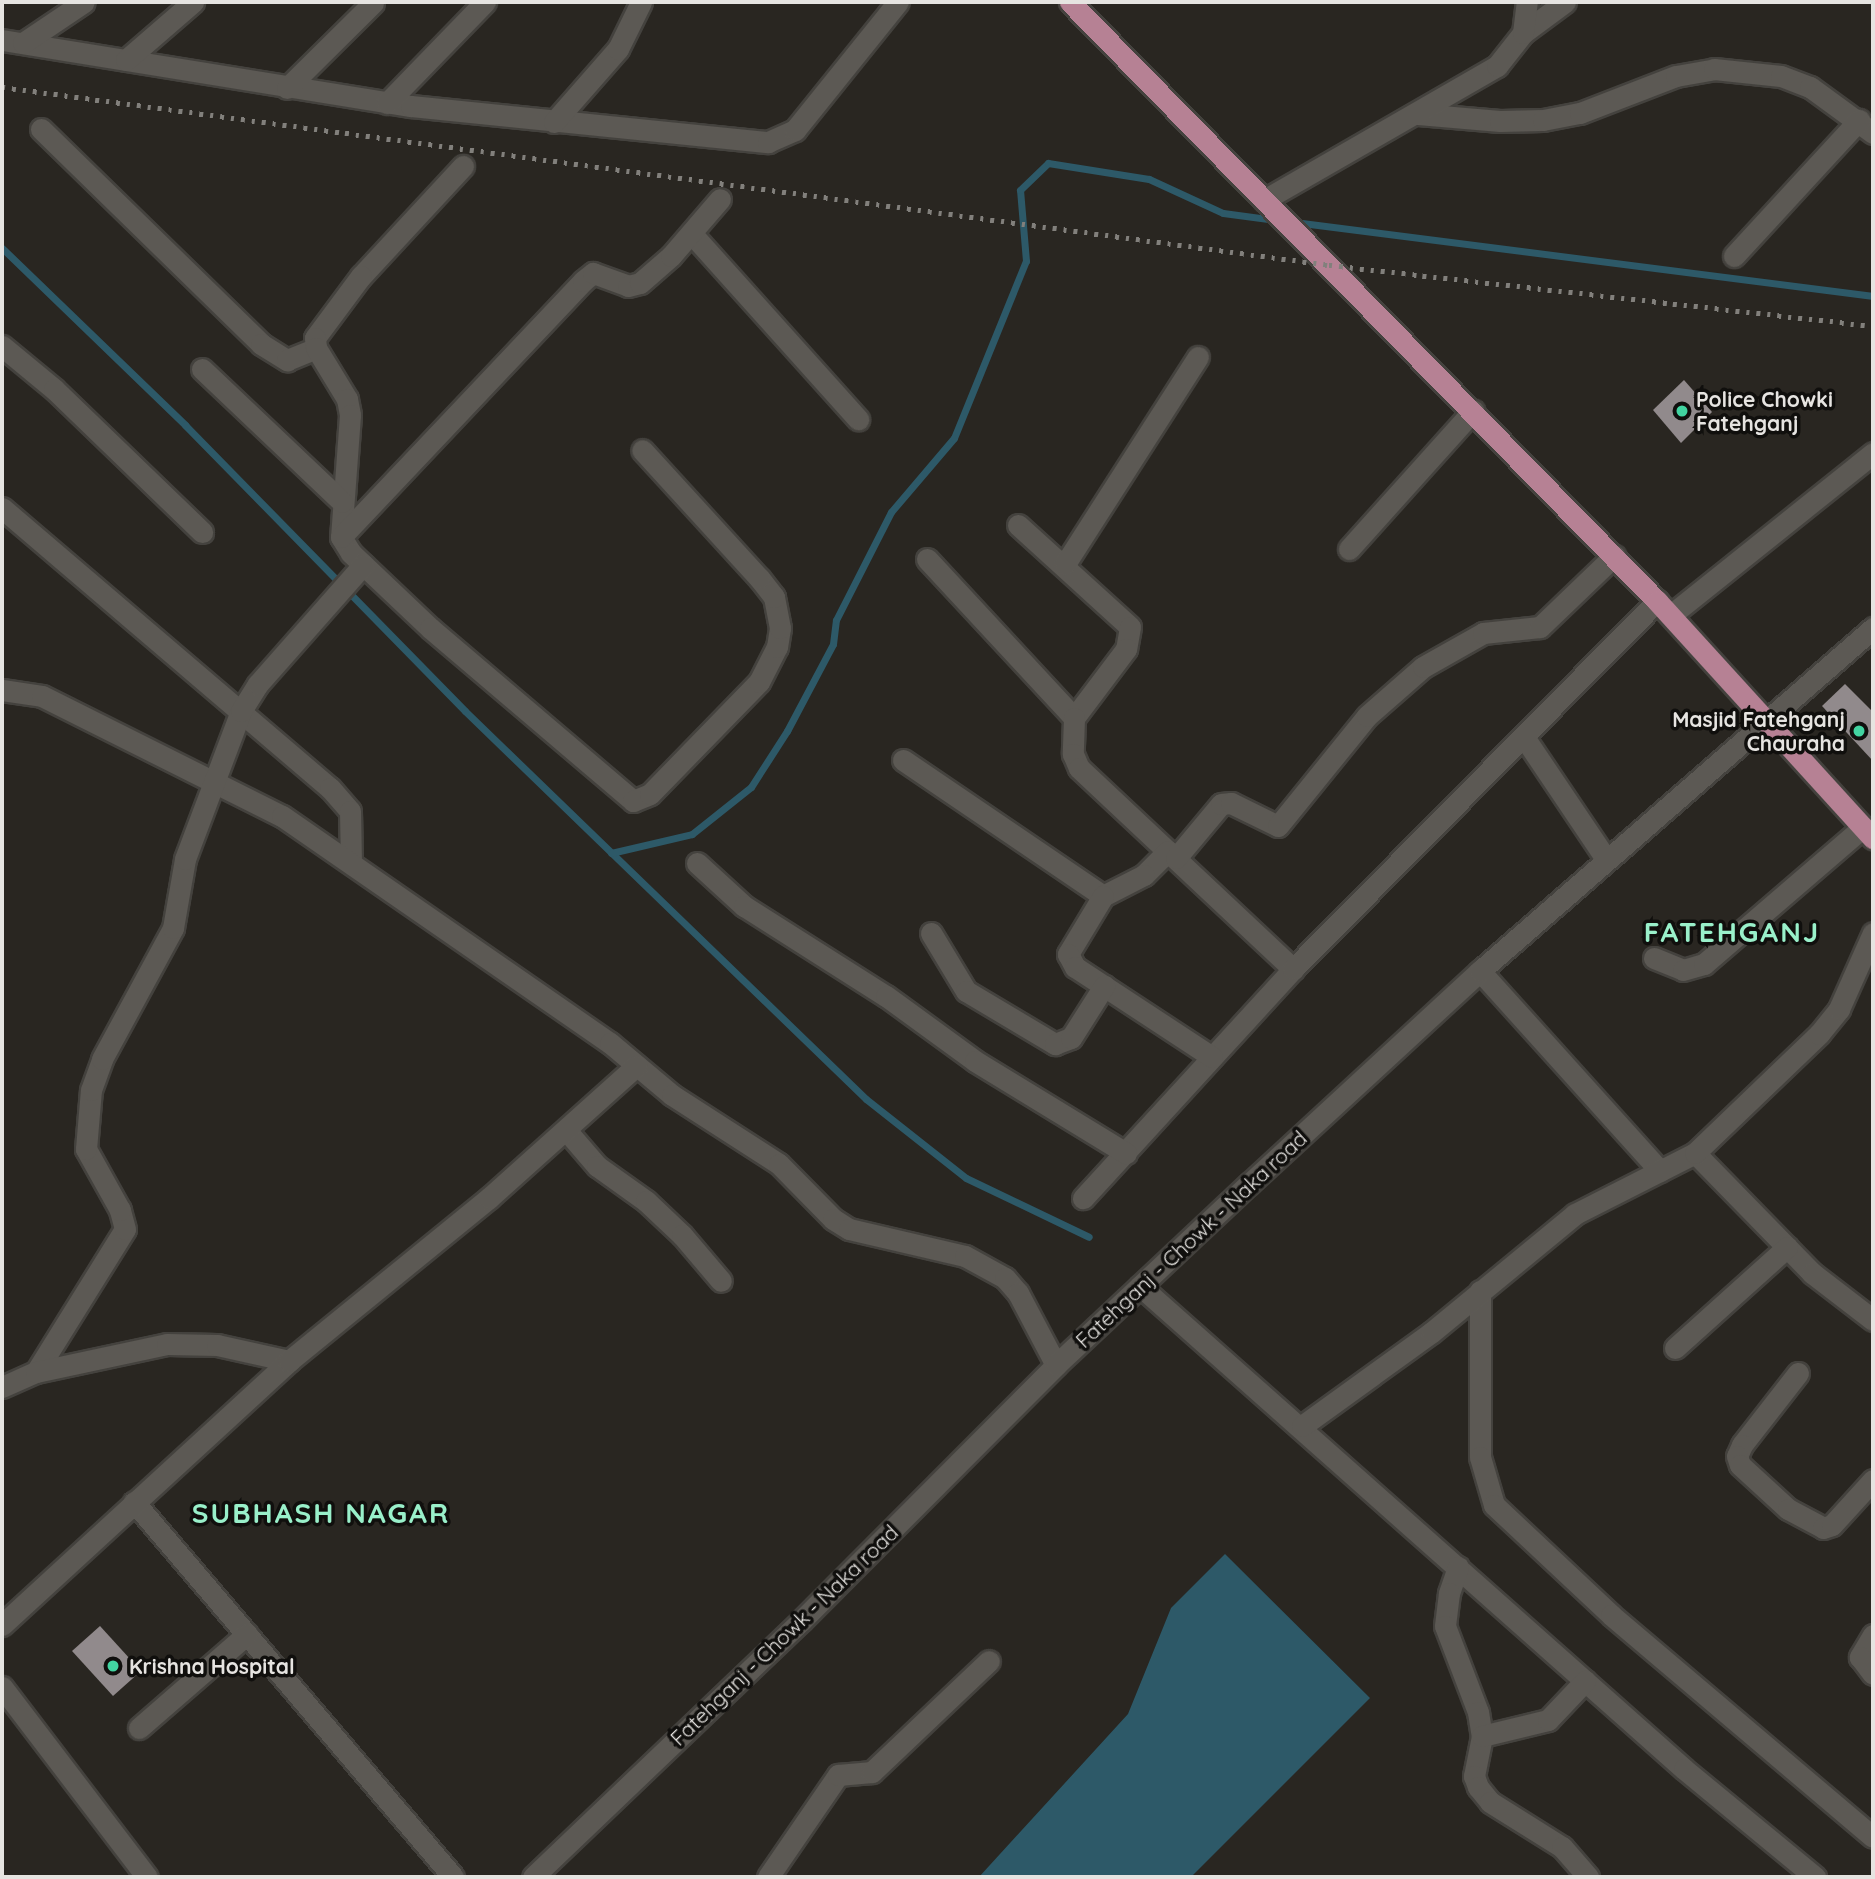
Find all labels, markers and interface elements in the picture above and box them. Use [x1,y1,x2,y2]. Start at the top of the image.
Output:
place label: Police Chowki Fatehganj [1696,386,1833,436]
marker: Police Chowki Fatehganj [1674,403,1690,419]
place label: Masjid Fatehganj Chauraha [1672,706,1845,756]
marker: Masjid Fatehganj Chauraha [1851,723,1867,739]
district label: FATEHGANJ [1645,915,1819,949]
street label: Fatehganj - Chowk - Naka road [1070,1125,1312,1353]
district label: SUBHASH NAGAR [193,1496,449,1530]
street label: Fatehganj - Chowk - Naka road [665,1519,903,1751]
place label: Krishna Hospital [129,1653,295,1679]
marker: Krishna Hospital [103,1656,123,1676]

